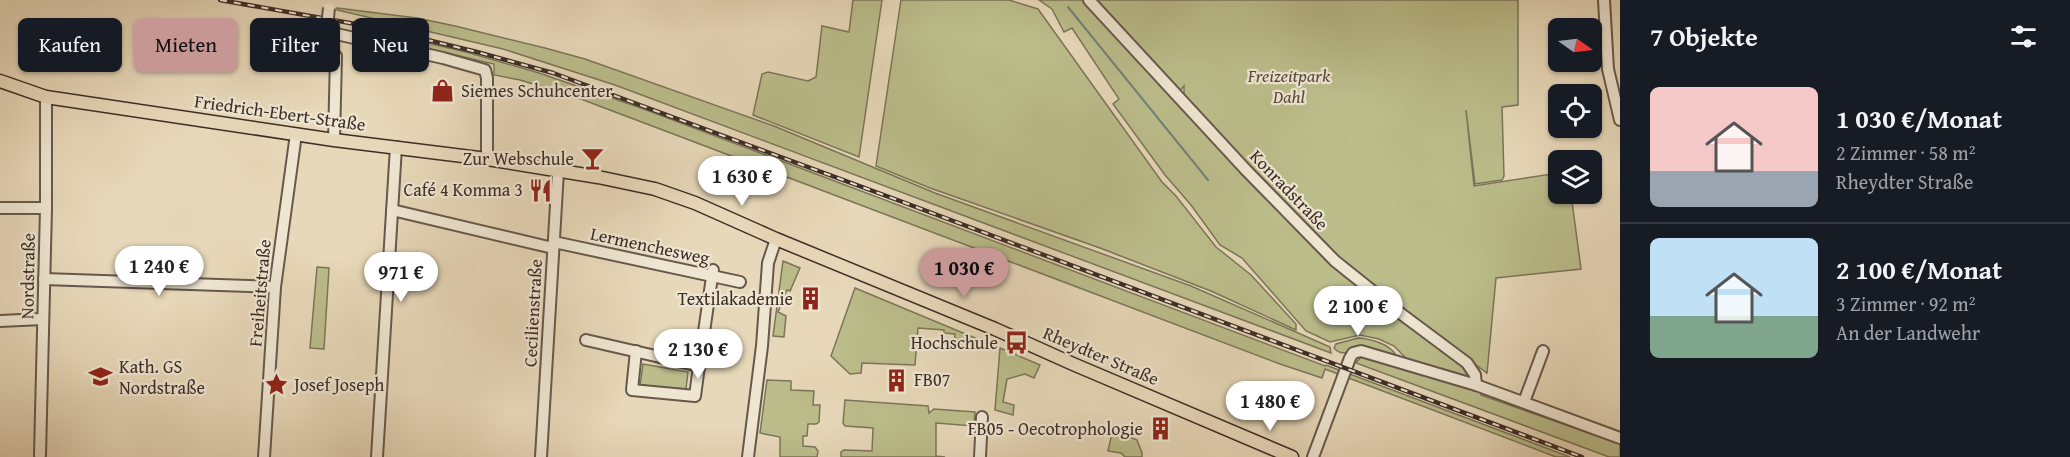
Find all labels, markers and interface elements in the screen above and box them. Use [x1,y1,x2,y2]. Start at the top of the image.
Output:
text: 7 Objekte [1650,17,1758,56]
chip: Kaufen [18,18,122,72]
chip: Mieten [134,18,238,72]
chip: Filter [250,18,340,72]
chip: Neu [352,18,429,72]
north arrow [1548,18,1602,72]
map controls [1548,18,1602,204]
icon: filters [2007,20,2040,53]
park label: Freizeitpark Dahl [1247,62,1331,110]
place label: Siemes Schuhcenter [461,77,613,104]
shop icon: Siemes Schuhcenter [430,78,456,104]
button: locate [1548,84,1602,138]
street label: Friedrich-Ebert-Straße [193,87,367,138]
text: 1 030 €/Monat [1836,99,2002,138]
icon: home [1698,111,1770,183]
text: 2 Zimmer · 58 m² [1836,138,1975,167]
street label: Konradstraße [1244,143,1335,236]
place label: Zur Webschule [463,145,574,172]
bar icon: Zur Webschule [579,146,605,172]
button: layers [1548,150,1602,204]
pin: 1 630 € [687,156,797,207]
text: 1 630 € [712,161,772,190]
text: Rheydter Straße [1836,167,1973,196]
place label: Café 4 Komma 3 [404,176,523,203]
restaurant icon: Café 4 Komma 3 [528,177,554,203]
street label: Lermenchesweg [588,220,712,271]
street label: Nordstraße [13,233,42,319]
street label: Freiheitstraße [241,238,278,348]
pin: 1 240 € [104,246,214,297]
pin: 1 030 € [909,248,1019,299]
text: 2 100 €/Monat [1836,250,2002,289]
text: 1 240 € [129,251,189,280]
pin: 971 € [359,252,443,303]
text: 1 030 € [934,253,994,282]
text: 971 € [378,257,424,286]
street label: Cecilienstraße [516,258,549,368]
icon: home [1698,262,1770,334]
place label: Textilakademie [677,285,793,312]
building icon: Textilakademie [798,286,824,312]
pin: 2 100 € [1303,286,1413,337]
text: 3 Zimmer · 92 m² [1836,289,1975,318]
text: 2 100 € [1328,291,1388,320]
text: An der Landwehr [1836,318,1980,347]
street label: Rheydter Straße [1039,319,1163,392]
pin: 2 130 € [643,329,753,380]
place label: Hochschule [911,329,998,356]
bus stop icon: Hochschule [1003,330,1029,356]
text: 2 130 € [668,334,728,363]
place label: Kath. GS Nordstraße [119,353,205,401]
school or university icon: Kath. GS Nordstraße [88,364,114,390]
place label: FB07 [914,366,950,393]
building icon: FB07 [883,367,909,393]
place label: Josef Joseph [292,371,384,398]
place icon: Josef Joseph [263,372,289,398]
pin: 1 480 € [1215,381,1325,432]
text: 1 480 € [1240,386,1300,415]
place label: FB05 - Oecotrophologie [968,415,1143,442]
building icon: FB05 - Oecotrophologie [1148,416,1174,442]

